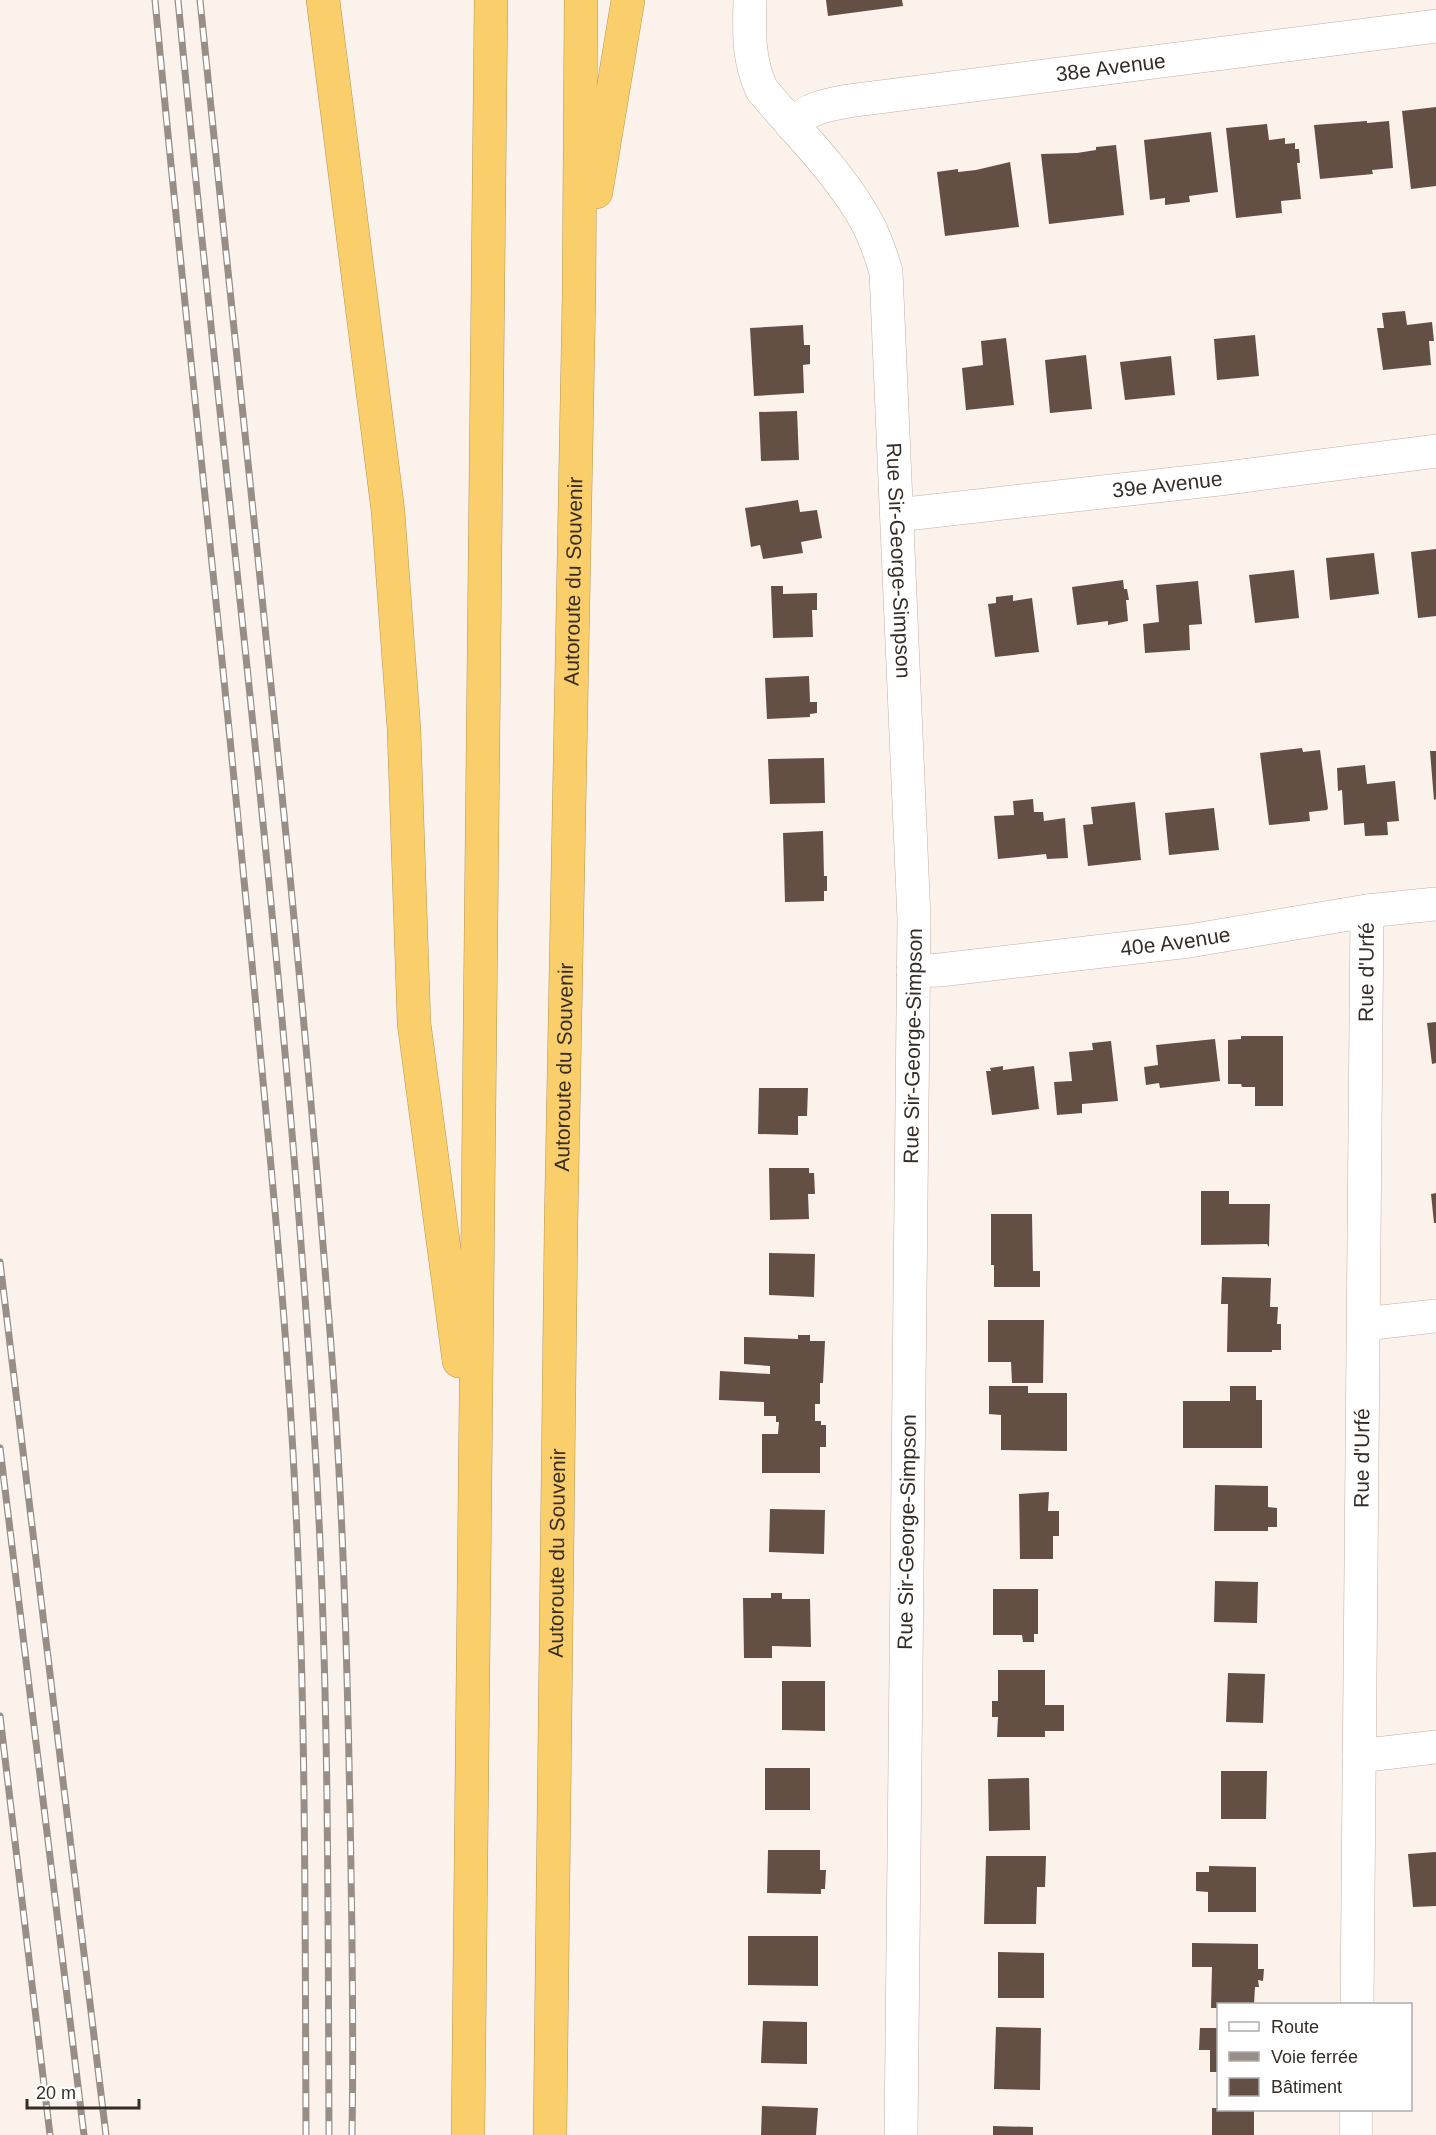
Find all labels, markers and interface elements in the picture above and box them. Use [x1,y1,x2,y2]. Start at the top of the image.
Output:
street label: 38e Avenue [1054,49,1167,85]
street label: Rue Sir-George-Simpson [882,442,916,679]
street label: 39e Avenue [1111,467,1224,502]
street label: Autoroute du Souvenir [559,476,586,686]
street label: 40e Avenue [1119,922,1232,960]
street label: Rue d'Urfé [1354,922,1378,1022]
street label: Rue Sir-George-Simpson [899,928,926,1164]
street label: Autoroute du Souvenir [550,962,577,1172]
street label: Rue d'Urfé [1350,1408,1373,1508]
street label: Rue Sir-George-Simpson [893,1414,920,1650]
street label: Autoroute du Souvenir [544,1448,569,1658]
legend [1217,2003,1412,2111]
text: Route [1271,2017,1319,2037]
text: Voie ferrée [1271,2047,1358,2067]
scale bar [27,2072,140,2110]
text: Bâtiment [1271,2077,1342,2097]
text: 20 m [36,2083,76,2103]

